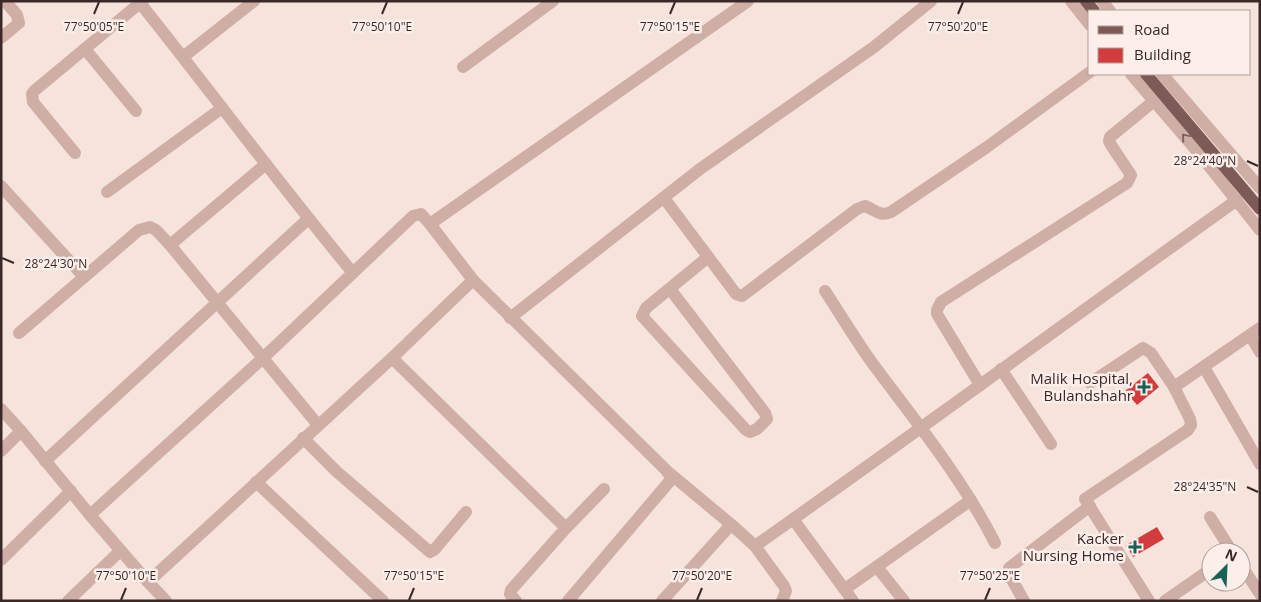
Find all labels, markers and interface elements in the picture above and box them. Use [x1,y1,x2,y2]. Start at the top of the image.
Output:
legend [1088,10,1251,75]
text: 77°50'05"E [64,18,124,35]
text: 77°50'10"E [352,18,412,35]
text: 77°50'15"E [640,18,700,35]
text: 77°50'20"E [928,18,988,35]
text: Road [1134,19,1170,39]
text: Building [1134,44,1191,64]
one-way arrow [1182,134,1191,143]
text: 28°24'40"N [1174,152,1236,169]
text: 28°24'30"N [25,255,87,272]
place label: Malik Hospital, Bulandshahr [1030,368,1133,405]
marker: Malik Hospital, Bulandshahr [1137,380,1151,394]
text: 28°24'35"N [1174,478,1236,495]
place label: Kacker Nursing Home [1023,528,1124,565]
marker: Kacker Nursing Home [1128,540,1142,554]
north arrow [1201,542,1251,592]
text: N [1222,544,1241,566]
text: 77°50'10"E [96,567,156,584]
text: 77°50'15"E [384,567,444,584]
text: 77°50'20"E [672,567,732,584]
text: 77°50'25"E [960,567,1020,584]

